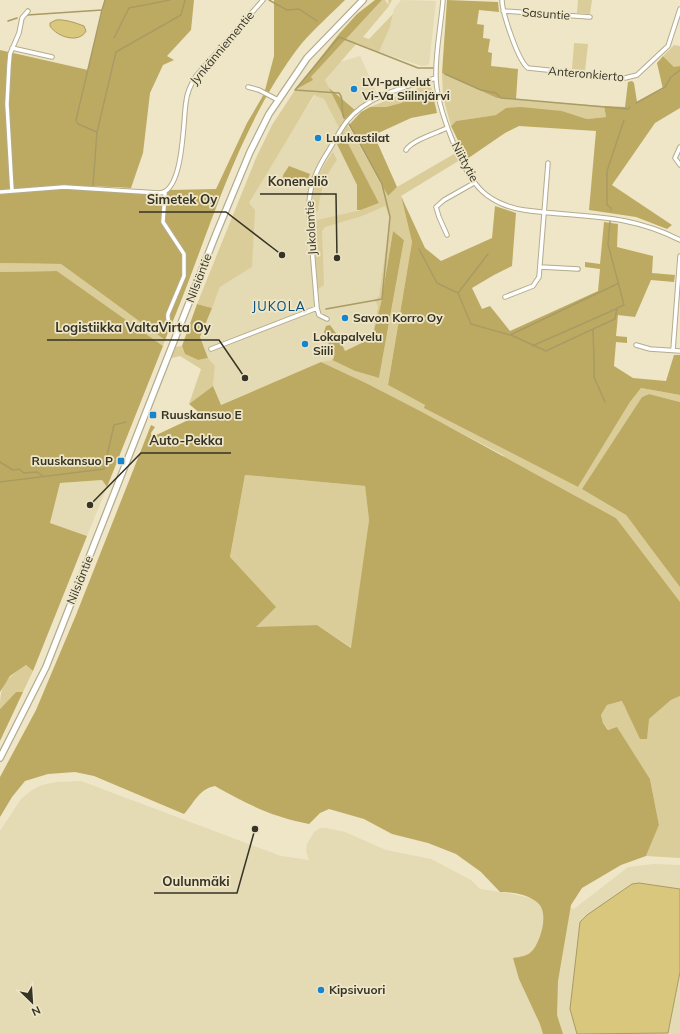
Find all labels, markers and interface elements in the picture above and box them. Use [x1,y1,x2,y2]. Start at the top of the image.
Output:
street label: Sasuntie [521,4,571,23]
street label: Jynkänniementie [186,8,257,88]
street label: Anteronkierto [548,63,625,84]
place label: LVI-palvelut Vi-Va Siilinjärvi [361,74,450,103]
marker: LVI-palvelut Vi-Va Siilinjärvi [349,84,359,94]
place label: Luukastilat [326,130,390,145]
marker: Luukastilat [313,133,323,143]
street label: Niittytie [449,139,482,184]
callout: Koneneliö [260,169,336,194]
text: Koneneliö [268,173,329,189]
callout: Simetek Oy [139,187,226,212]
text: Simetek Oy [147,191,218,208]
street label: Jukolantie [302,200,319,256]
street label: Nilsiäntie [182,251,215,304]
district label: JUKOLA [252,298,306,314]
place label: Savon Korro Oy [353,310,443,325]
marker: Savon Korro Oy [340,313,350,323]
callout: Logistiikka ValtaVirta Oy [47,315,219,340]
text: Logistiikka ValtaVirta Oy [55,319,212,336]
place label: Lokapalvelu Siili [313,329,382,358]
marker: Lokapalvelu Siili [300,339,310,349]
place label: Ruuskansuo E [161,407,242,422]
marker: Ruuskansuo E [148,410,158,420]
callout: Auto-Pekka [141,428,231,453]
text: Auto-Pekka [149,432,223,448]
place label: Ruuskansuo P [31,453,113,468]
marker: Ruuskansuo P [116,456,126,466]
street label: Nilsiäntie [63,553,96,606]
callout: Oulunmäki [154,868,237,893]
text: Oulunmäki [162,873,230,889]
north arrow [12,982,52,1022]
place label: Kipsivuori [329,982,385,997]
marker: Kipsivuori [316,985,326,995]
text: N [30,1003,43,1019]

